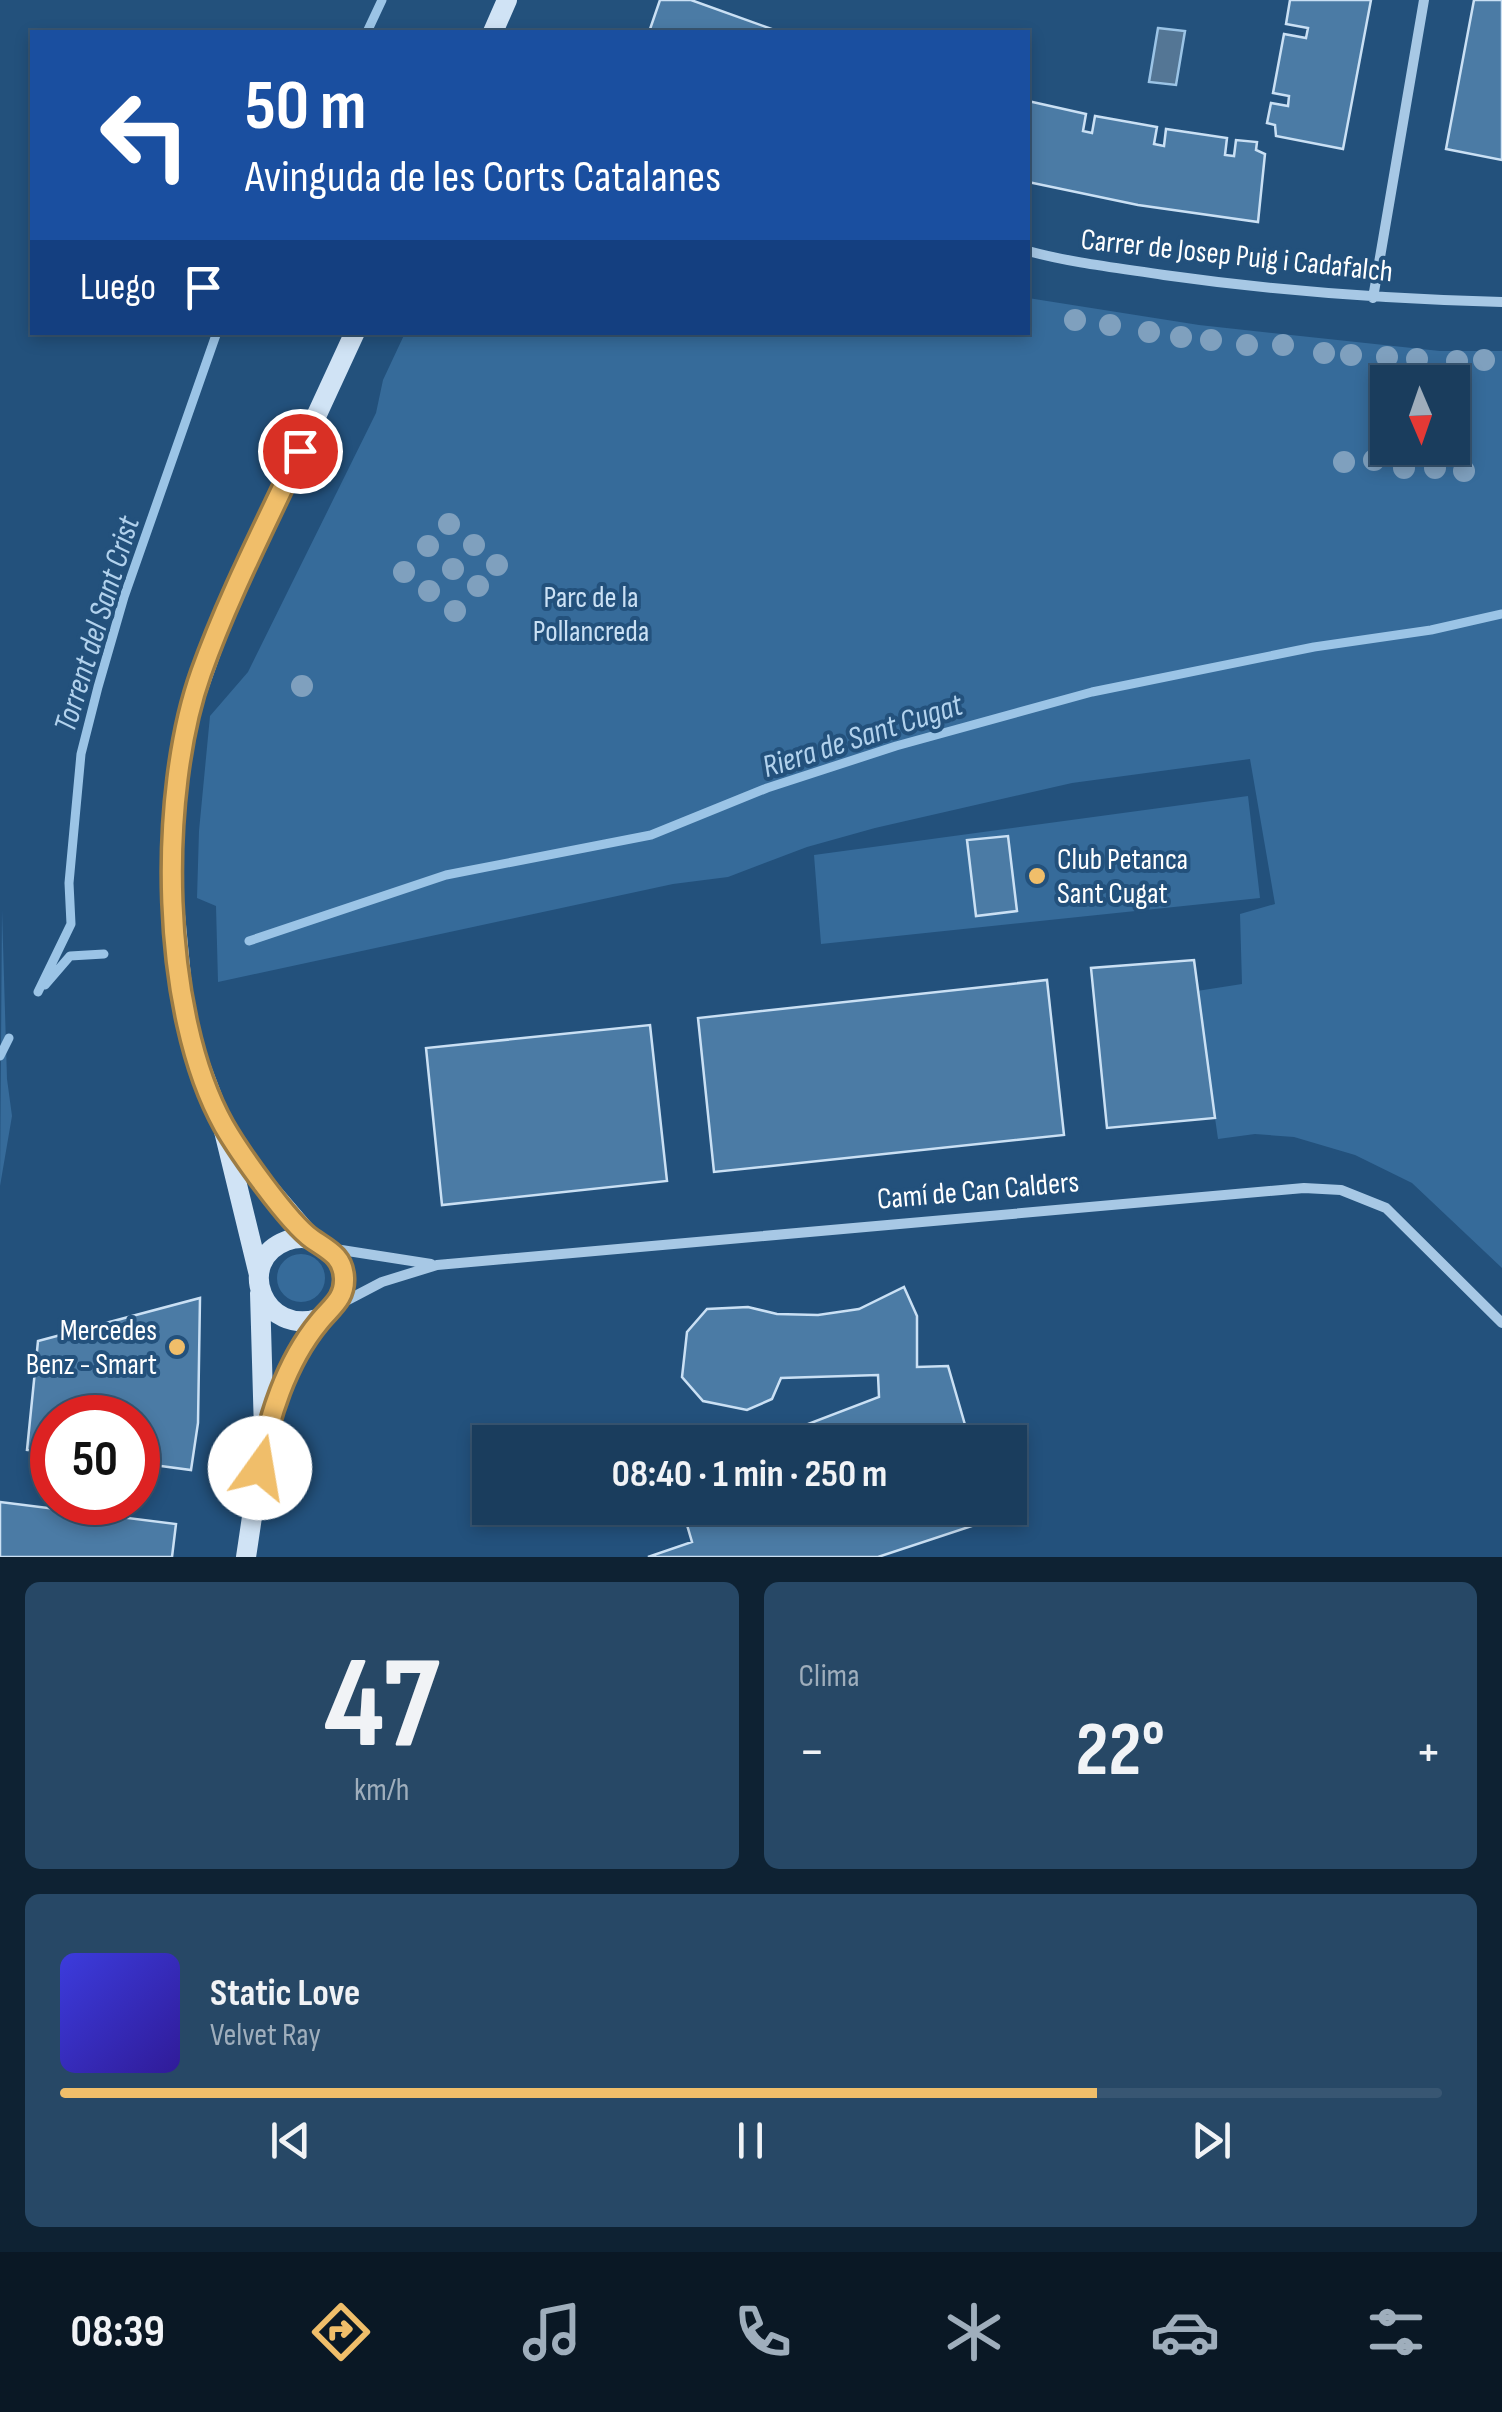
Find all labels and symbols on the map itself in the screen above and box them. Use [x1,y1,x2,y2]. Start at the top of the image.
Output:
street label: Carrer de Josep Puig i Cadafalch [1079,222,1395,290]
north arrow [1370,365,1470,465]
pin [258,409,343,494]
water label: Torrent del Sant Crist [46,511,149,737]
park label: Parc de la Pollancreda [533,580,649,650]
water label: Riera de Sant Cugat [757,685,969,787]
place label: Club Petanca Sant Cugat [1057,842,1188,912]
marker: Club Petanca Sant Cugat [1026,865,1048,887]
street label: Camí de Can Calders [876,1164,1080,1218]
place label: Mercedes Benz - Smart [26,1313,157,1383]
marker: Mercedes Benz - Smart [166,1336,188,1358]
speed limit sign: 50 [30,1395,160,1525]
position arrow [208,1416,312,1520]

